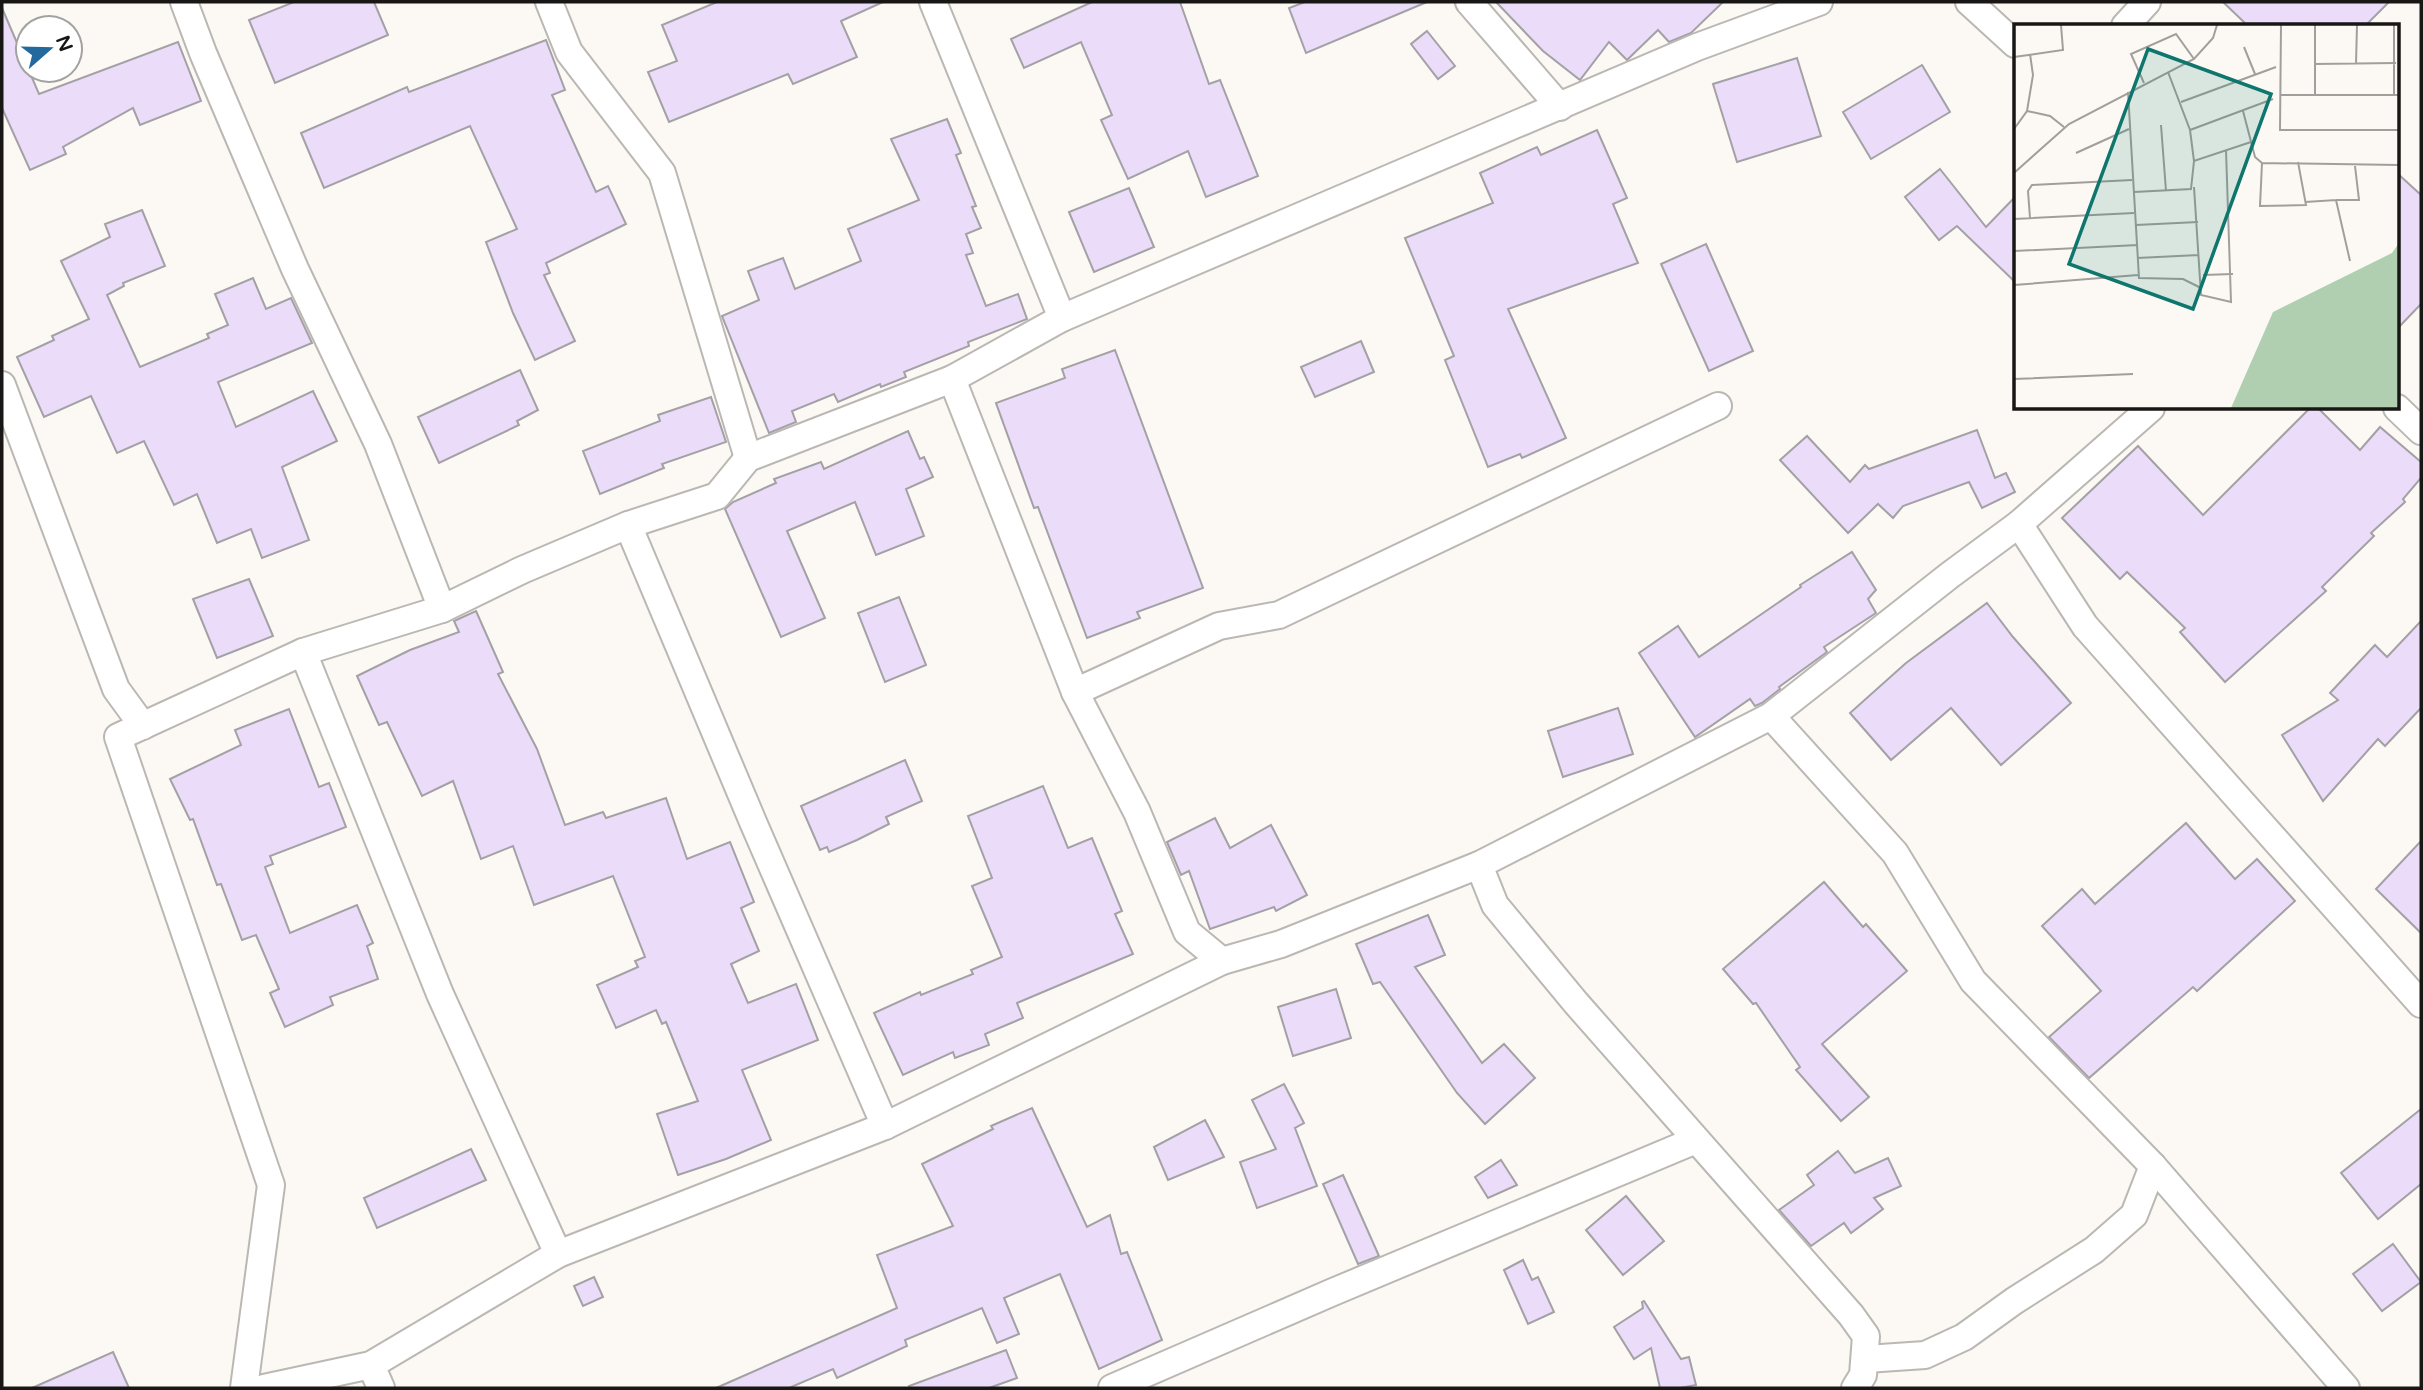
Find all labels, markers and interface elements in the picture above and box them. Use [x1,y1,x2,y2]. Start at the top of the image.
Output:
north arrow [14,14,84,84]
inset map [2014,24,2398,410]
text: N [51,33,77,54]

